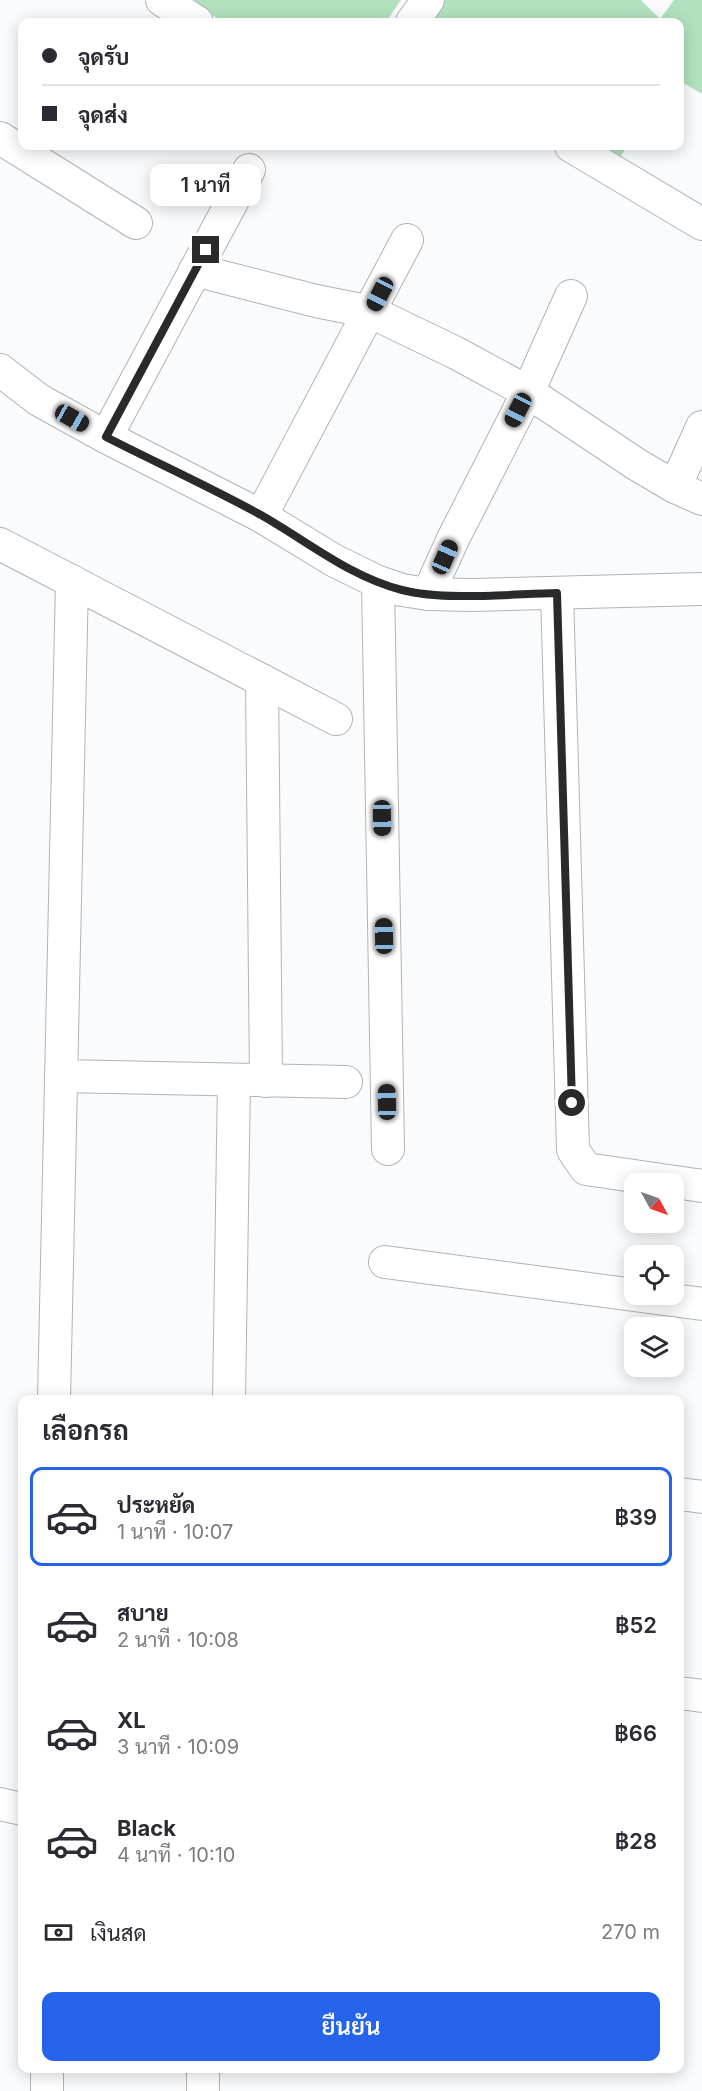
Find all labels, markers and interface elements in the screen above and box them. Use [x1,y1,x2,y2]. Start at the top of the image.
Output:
text: จุดรับ [78,44,129,70]
text: จุดส่ง [78,102,128,128]
callout: 1 นาที [150,163,262,205]
text: 1 นาที [181,173,230,197]
route end [192,236,219,263]
car [364,274,396,314]
car [502,390,534,430]
car [52,401,92,435]
car [429,537,461,577]
car [373,800,391,836]
car [375,918,393,954]
car [378,1084,396,1120]
route start [558,1089,585,1116]
north arrow [624,1173,684,1233]
map controls [624,1173,684,1377]
button: locate [624,1245,684,1305]
button: layers [624,1317,684,1377]
text: เลือกรถ [42,1414,129,1447]
icon: car [45,1490,99,1544]
text: ประหยัด [117,1492,195,1518]
text: ฿39 [614,1504,657,1530]
text: 1 นาที · 10:07 [117,1520,233,1544]
icon: car [45,1598,99,1652]
text: สบาย [117,1600,169,1626]
text: ฿52 [615,1612,657,1638]
text: 2 นาที · 10:08 [117,1628,239,1652]
icon: car [45,1706,99,1760]
text: XL [117,1707,146,1733]
text: ฿66 [614,1720,657,1746]
text: 3 นาที · 10:09 [117,1735,239,1759]
icon: car [45,1814,99,1868]
text: Black [117,1815,176,1841]
text: ฿28 [615,1828,657,1854]
text: 4 นาที · 10:10 [117,1843,235,1867]
icon: cash [42,1916,75,1949]
text: เงินสด [90,1920,147,1946]
text: 270 m [601,1920,660,1944]
button: ยืนยัน [42,1992,660,2061]

